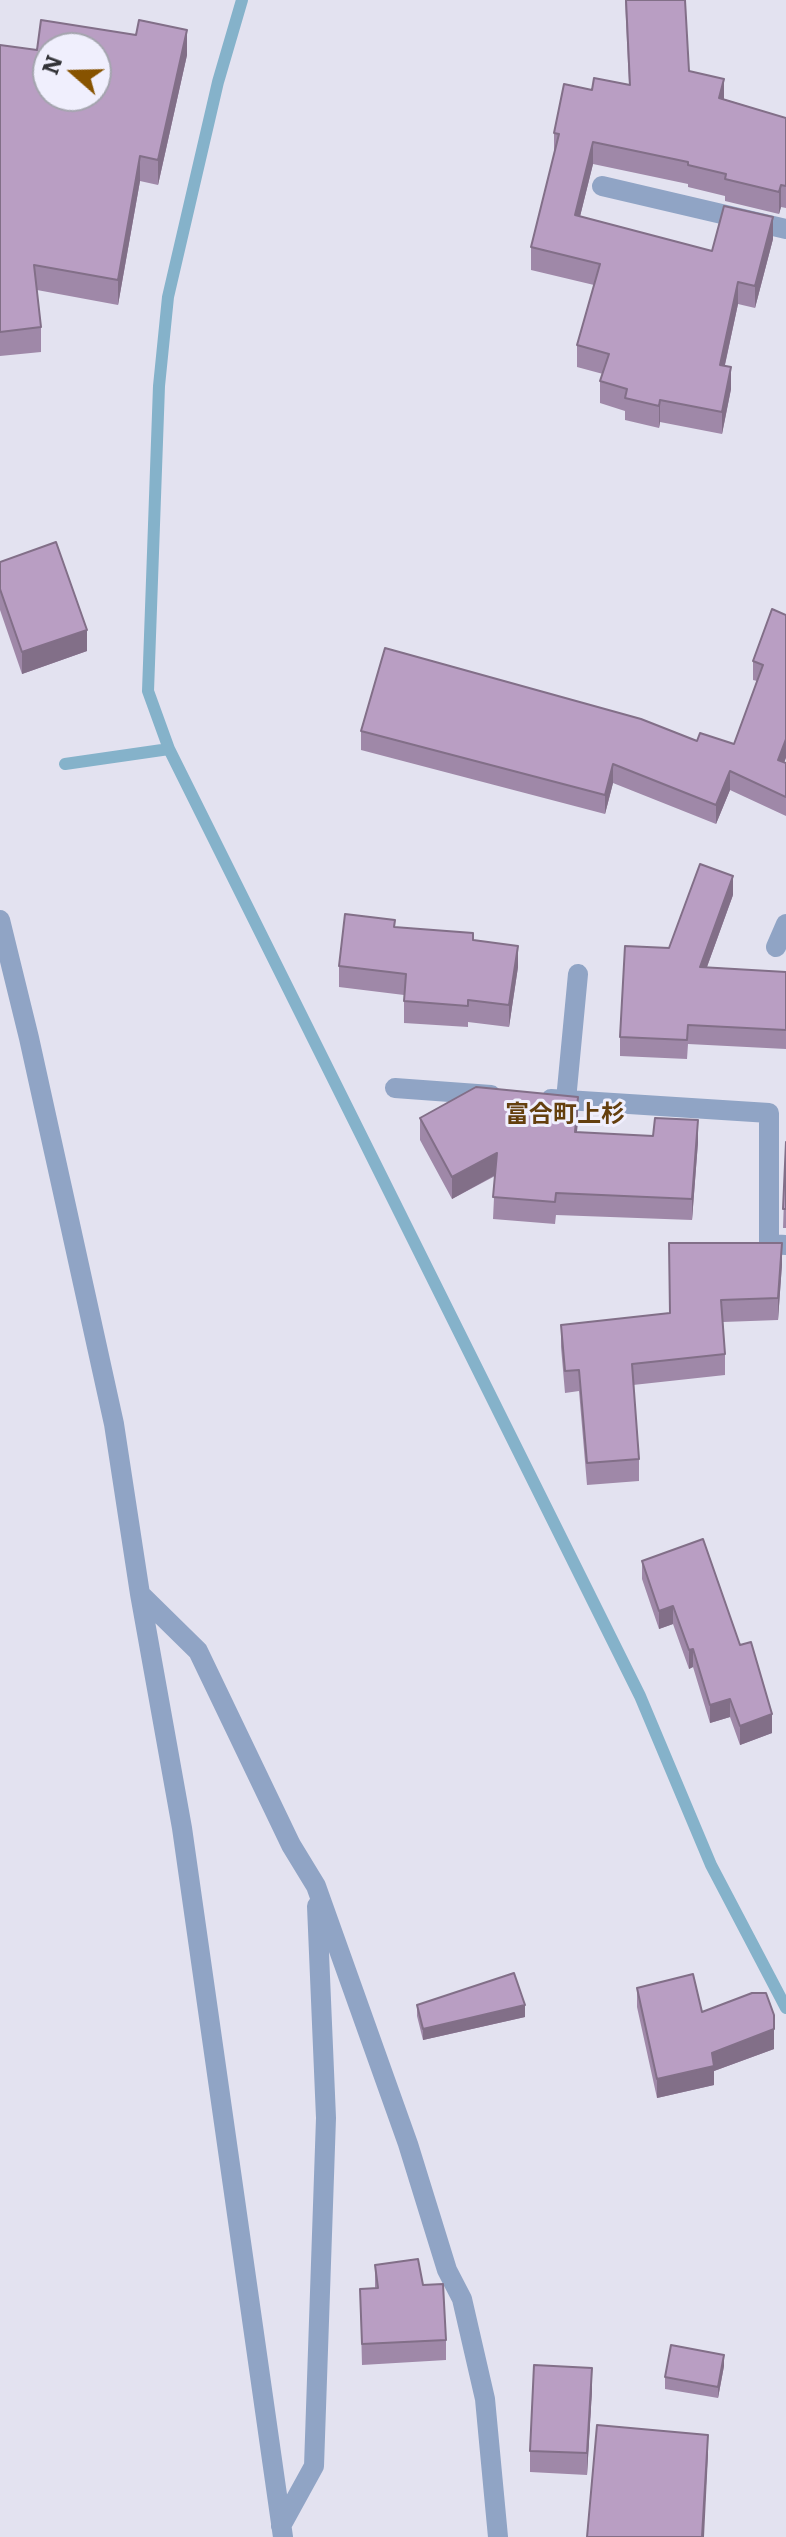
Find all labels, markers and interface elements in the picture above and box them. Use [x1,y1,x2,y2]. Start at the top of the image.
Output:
north arrow [32,32,112,112]
text: N [32,50,70,79]
district label: 富合町上杉 [505,1101,625,1129]

